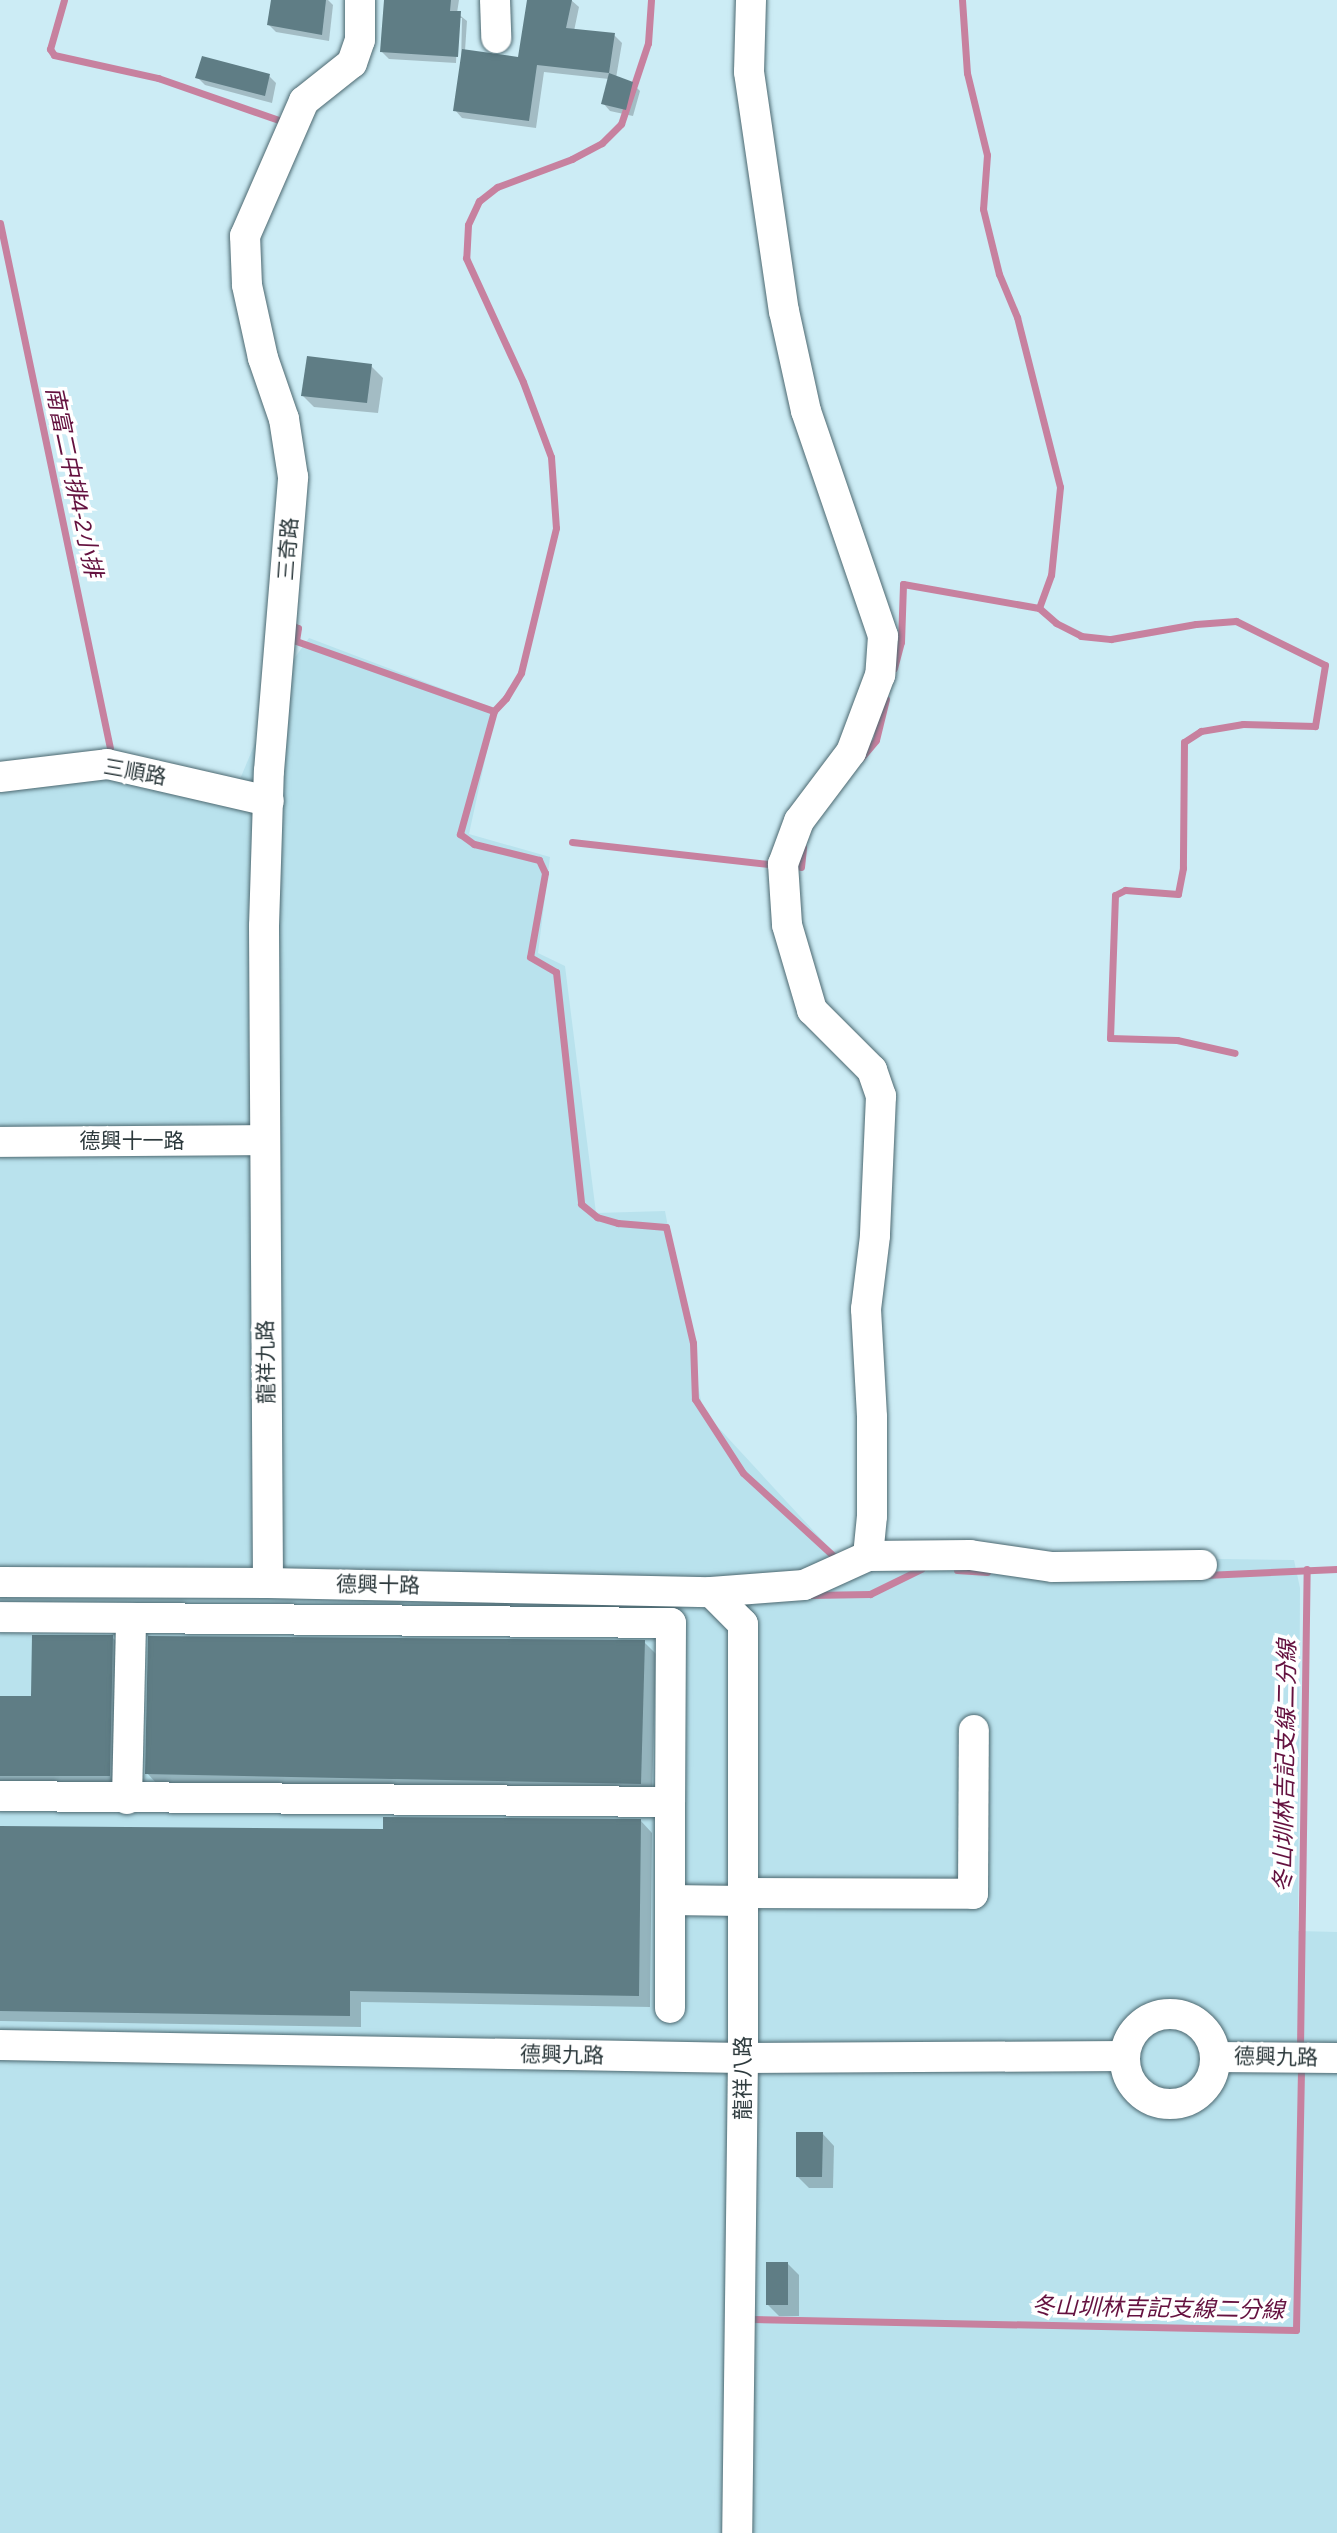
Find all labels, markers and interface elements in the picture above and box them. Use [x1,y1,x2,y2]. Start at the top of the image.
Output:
water label: 南富二中排4-2小排 [40,384,108,580]
street label: 三奇路 [273,517,303,581]
street label: 三順路 [102,754,168,790]
street label: 德興十一路 [80,1128,184,1154]
street label: 龍祥九路 [253,1320,279,1404]
street label: 德興十路 [336,1572,420,1598]
water label: 冬山圳林吉記支線二分線 [1269,1639,1301,1893]
street label: 龍祥八路 [730,2036,756,2120]
street label: 德興九路 [520,2042,604,2068]
street label: 德興九路 [1234,2044,1318,2070]
water label: 冬山圳林吉記支線二分線 [1031,2292,1285,2324]

